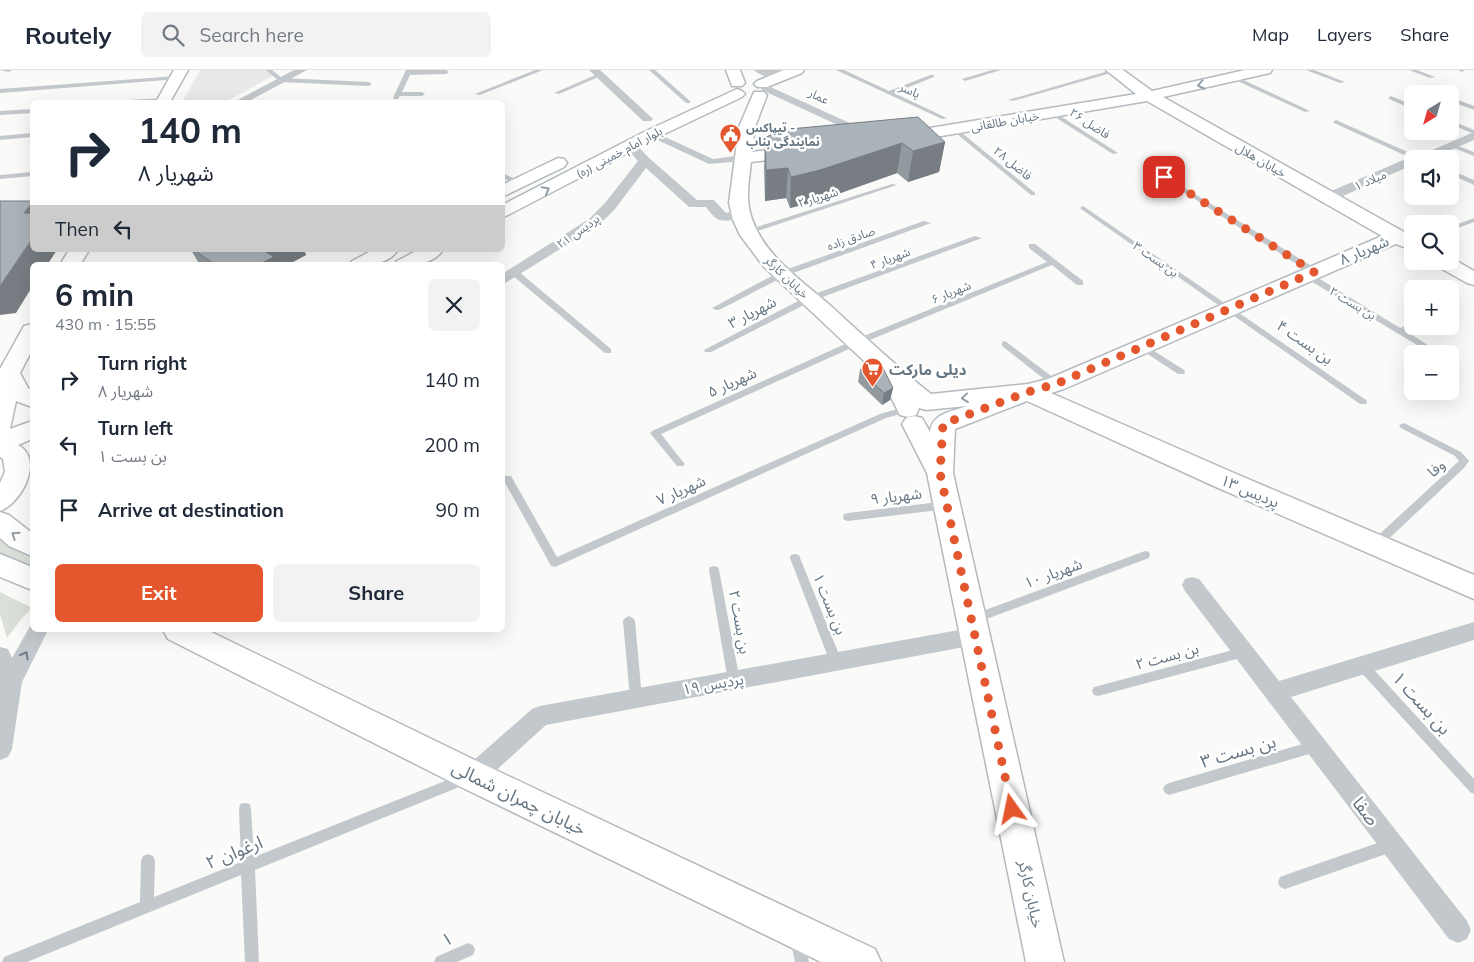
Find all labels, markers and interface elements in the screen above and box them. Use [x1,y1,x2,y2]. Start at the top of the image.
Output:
search box [141,12,491,57]
text: Routely [25,20,111,50]
icon: search [159,21,187,49]
text: Search here [199,23,304,47]
text: Map [1252,23,1289,46]
text: Layers [1317,23,1372,46]
text: Share [1400,23,1449,46]
street label: یاسر [896,78,923,101]
one-way arrow [1196,79,1205,90]
street label: عمار [805,84,832,107]
north arrow [1404,85,1459,140]
map controls [1404,85,1459,400]
street label: فاضل ۲۶ [1067,104,1113,142]
text: 140 m [138,108,242,152]
street label: خیابان طالقانی [970,108,1040,134]
icon: right [55,120,120,185]
place label: تیپاکس - نمایندگی بناب [746,120,820,149]
public building icon: تیپاکس - نمایندگی بناب [718,122,742,153]
street label: بلوار امام خمینی (ره) [573,123,666,183]
street label: خیابان هلال [1233,140,1289,180]
street label: فاضل ۲۸ [991,143,1035,183]
button: sound [1404,150,1459,205]
pin [1143,156,1185,198]
text: شهریار ۸ [138,159,214,187]
icon: arrive [1150,163,1178,191]
street label: میلاد ۱ [1352,167,1388,194]
street label: شهریار ۲ [796,184,840,210]
one-way arrow [540,186,549,196]
street label: پردیس ۲۱ [553,211,603,252]
icon: left [109,215,137,243]
button: search [1404,215,1459,270]
text: Then [55,217,99,241]
street label: صادق زاده [825,223,877,253]
street label: شهریار ۸ [1336,231,1392,269]
street label: بن بست ۳ [1131,238,1181,280]
street label: شهریار ۴ [868,244,912,272]
street label: خیابان کارگر [761,252,812,302]
text: 6 min [55,276,134,314]
street label: شهریار ۶ [929,277,973,307]
button: close [428,279,480,331]
button: + [1404,280,1459,335]
street label: بن بست ۲ [1327,283,1379,323]
street label: شهریار ۳ [725,292,780,332]
text: 430 m · 15:55 [55,314,156,334]
street label: بن بست ۴ [1273,316,1337,368]
button: − [1404,345,1459,400]
text: Turn right [98,351,187,375]
supermarket icon: دیلی مارکت [861,357,885,388]
place label: دیلی مارکت [889,360,967,379]
street label: شهریار ۵ [705,363,760,401]
icon: right [55,366,83,394]
text: 140 m [424,368,480,392]
text: شهریار ۸ [98,381,153,401]
one-way arrow [961,392,969,403]
text: Turn left [98,416,173,440]
icon: left [55,431,83,459]
text: 200 m [424,433,480,457]
text: بن بست ۱ [98,446,167,466]
street label: وفا [1423,455,1449,481]
street label: پردیس ۱۳ [1217,470,1282,513]
street label: شهریار ۷ [654,471,709,509]
street label: شهریار ۹ [869,483,923,509]
icon: arrive [55,496,83,524]
text: Arrive at destination [98,498,284,522]
text: 90 m [436,498,480,522]
one-way arrow [11,532,21,541]
street label: شهریار ۱۰ [1021,554,1085,592]
button: Exit [55,564,263,622]
button: Share [273,564,480,622]
street label: بن بست ۱ [809,570,851,638]
street label: بن بست ۲ [725,589,755,655]
street label: بن بست ۲ [1133,638,1201,674]
one-way arrow [19,652,29,661]
street label: بن بست ۱ [1388,667,1456,739]
street label: پردیس ۱۹ [681,669,745,700]
street label: بن بست ۳ [1198,729,1278,773]
street label: خیابان چمران شمالی [448,756,590,840]
position arrow [985,782,1037,834]
street label: صفا [1348,792,1384,830]
street label: ارغوان ۲ [202,830,266,874]
street label: خیابان کارگر [1014,857,1047,930]
street label: ۱ [437,926,457,952]

